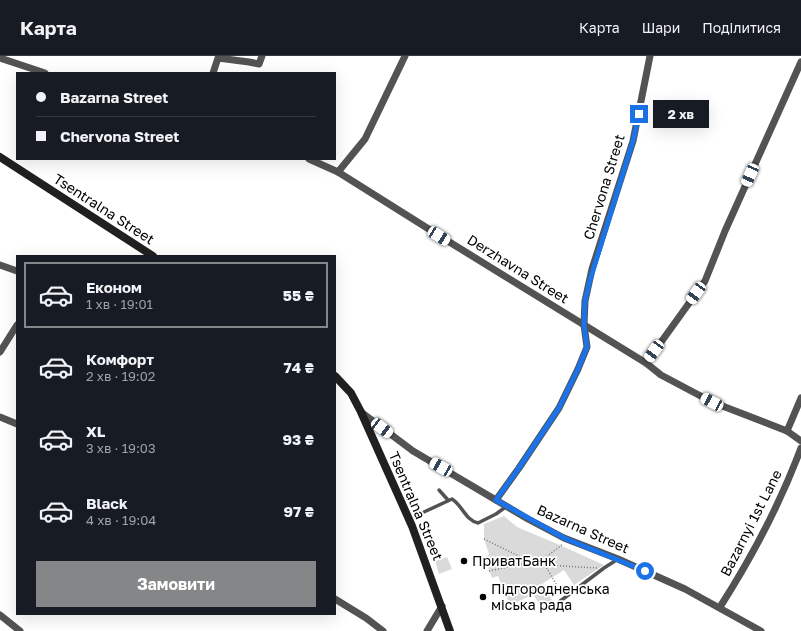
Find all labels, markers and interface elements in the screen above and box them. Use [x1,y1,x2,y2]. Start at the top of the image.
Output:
text: Карта [20,16,77,39]
text: Карта [579,19,620,36]
text: Шари [642,19,680,36]
text: Поділитися [702,19,781,36]
text: Bazarna Street [60,88,168,106]
callout: 2 хв [653,100,709,128]
route end [630,105,648,123]
text: 2 хв [668,106,694,122]
text: Chervona Street [60,127,179,145]
street label: Chervona Street [579,132,628,242]
car [740,162,760,188]
street label: Tsentralna Street [51,170,158,247]
car [426,225,452,247]
street label: Derzhavna Street [464,231,572,307]
icon: car [38,277,74,313]
text: Економ [86,278,142,296]
car [684,280,708,306]
text: 55 ₴ [283,286,314,304]
text: 1 хв · 19:01 [86,296,153,312]
car [642,338,666,364]
icon: car [38,349,74,385]
text: Комфорт [86,350,154,368]
text: 74 ₴ [284,358,314,376]
text: 2 хв · 19:02 [86,368,155,384]
car [699,391,725,413]
car [369,416,395,440]
icon: car [38,421,74,457]
text: XL [86,422,105,440]
text: 93 ₴ [282,430,314,448]
text: 3 хв · 19:03 [86,440,156,456]
street label: Tsentralna Street [386,449,447,563]
car [428,456,454,478]
street label: Bazarnyi 1st Lane [716,467,785,579]
icon: car [38,493,74,529]
text: Black [86,494,128,512]
street label: Bazarna Street [534,501,632,556]
text: 97 ₴ [283,502,314,520]
text: 4 хв · 19:04 [86,512,156,528]
place label: ПриватБанк [472,552,556,569]
marker: ПриватБанк [459,556,469,566]
button: Замовити [36,561,316,607]
route start [636,562,654,580]
place label: Підгородненська міська рада [491,580,610,613]
marker: Підгородненська міська рада [478,592,488,602]

